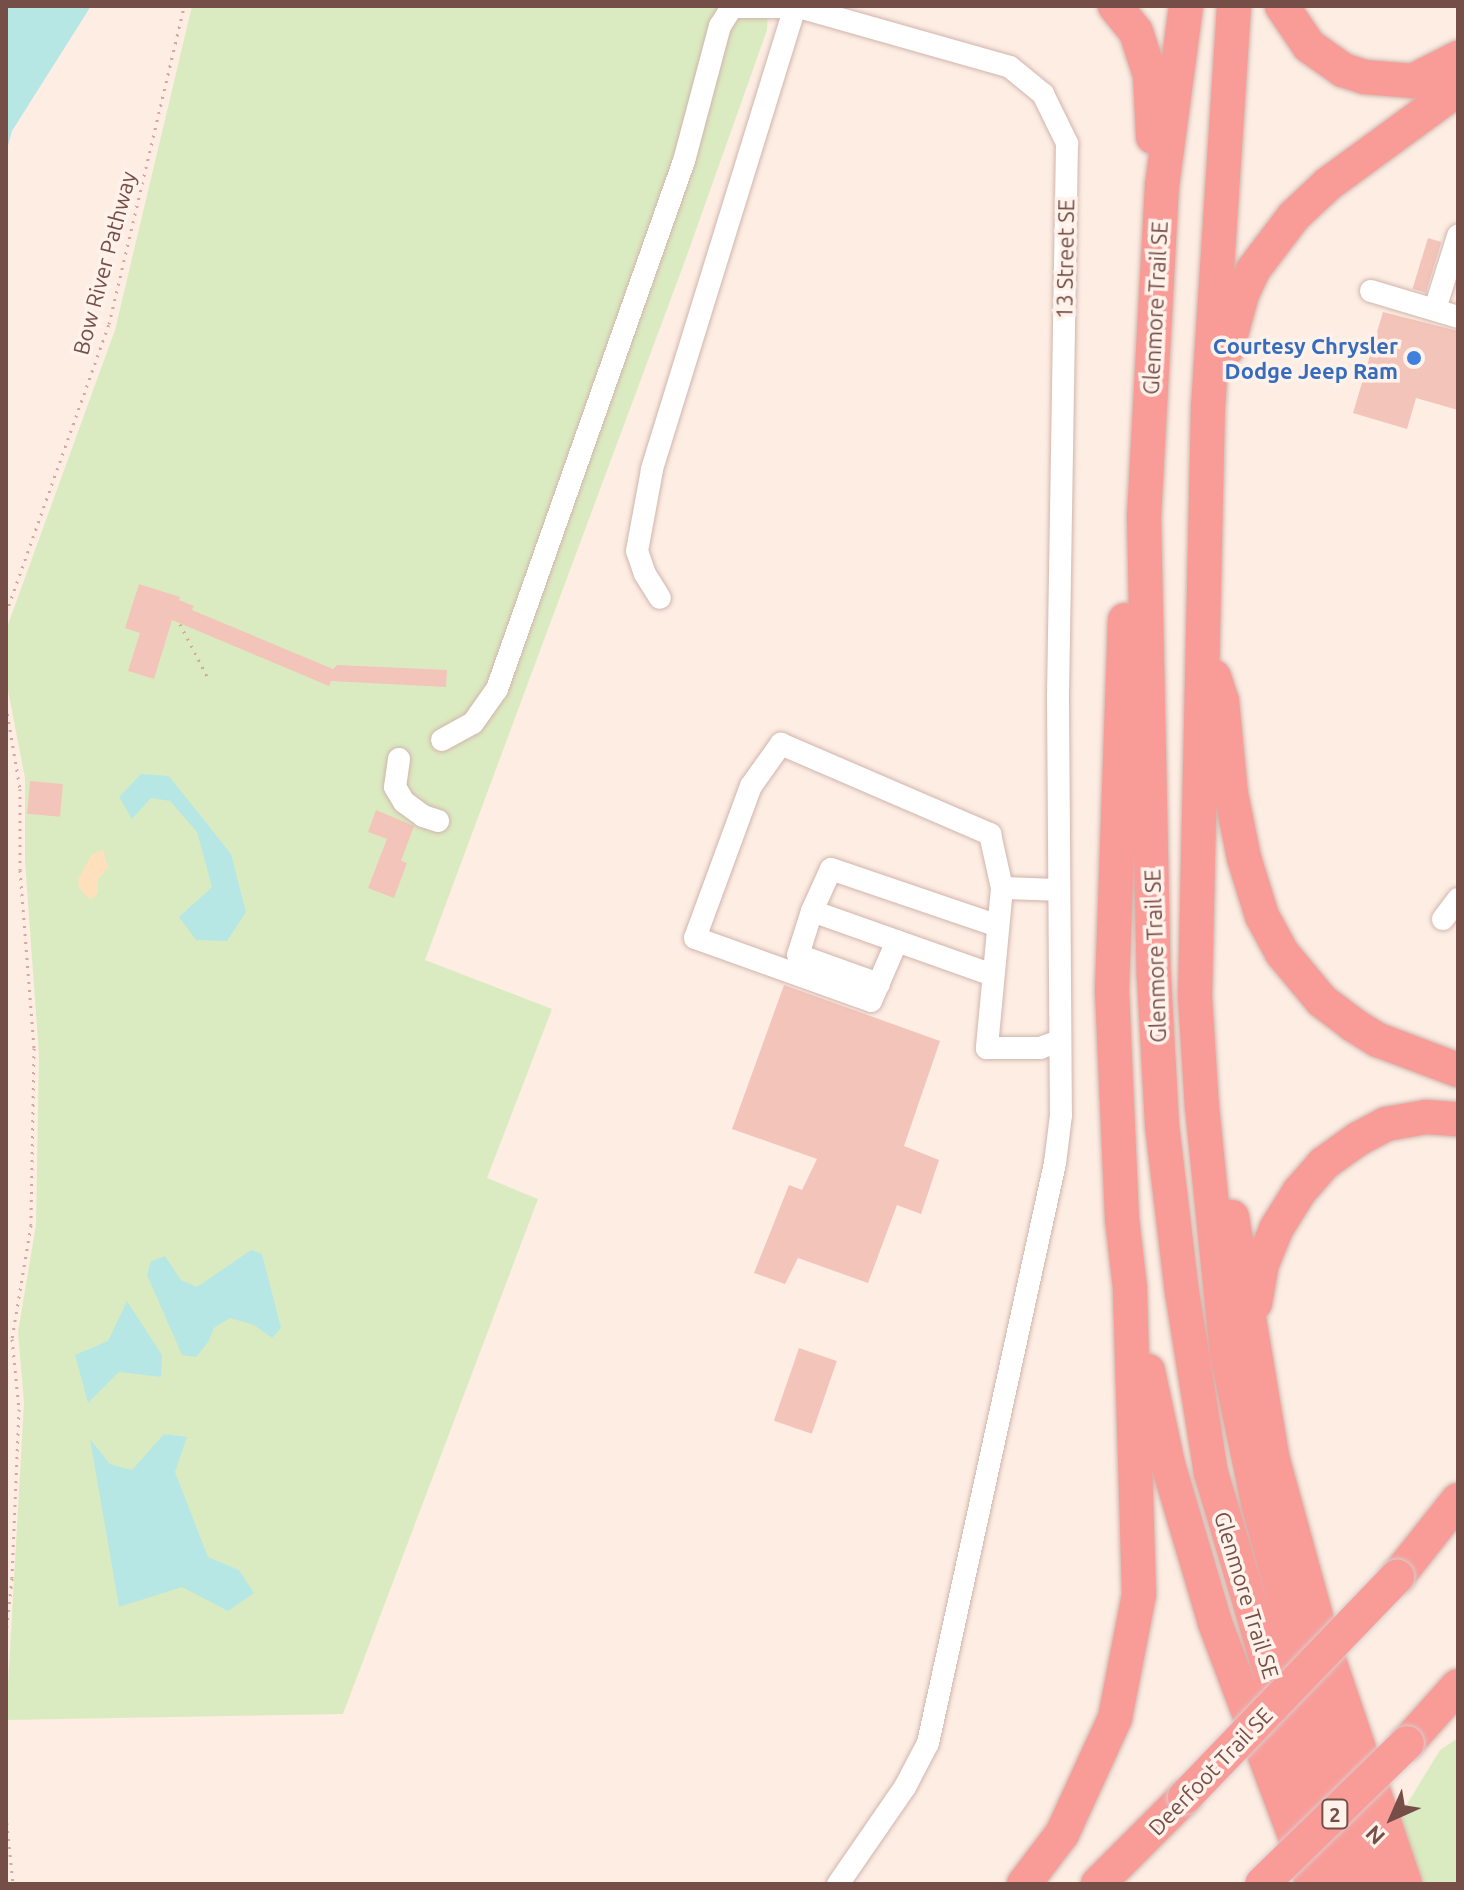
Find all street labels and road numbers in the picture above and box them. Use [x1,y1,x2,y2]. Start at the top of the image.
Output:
street label: Bow River Pathway [67,169,141,357]
street label: 13 Street SE [1051,199,1079,319]
street label: Glenmore Trail SE [1137,221,1173,395]
street label: Glenmore Trail SE [1139,869,1171,1043]
street label: Glenmore Trail SE [1209,1508,1285,1682]
street label: Deerfoot Trail SE [1142,1702,1278,1840]
road number: 2 [1321,1798,1349,1830]

